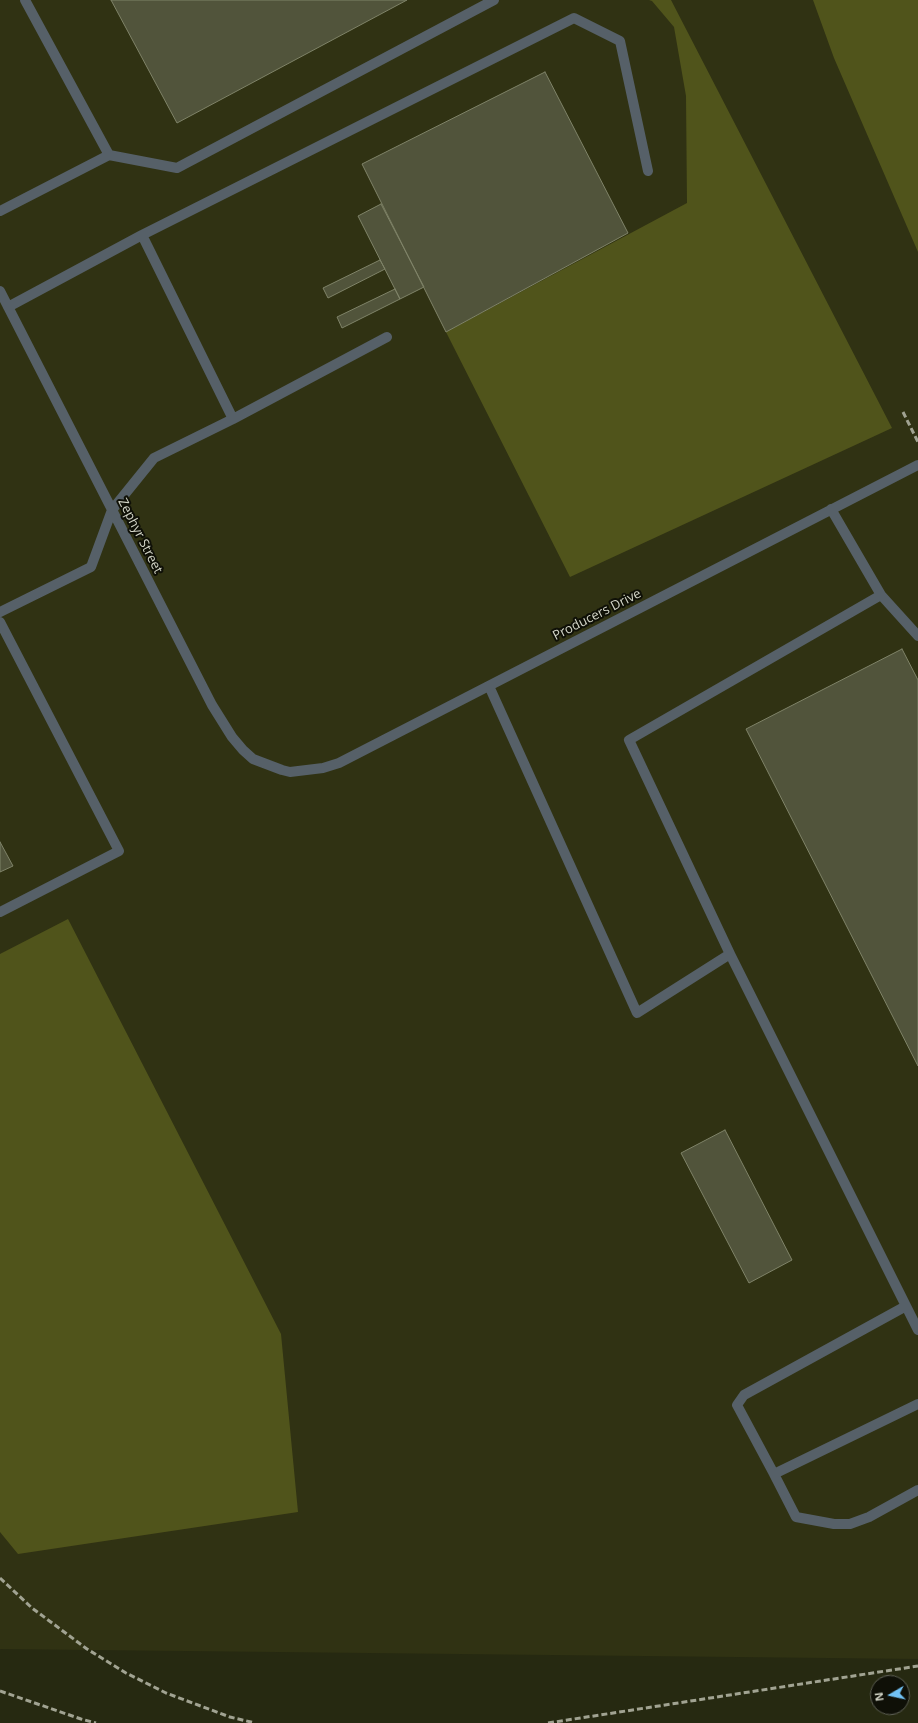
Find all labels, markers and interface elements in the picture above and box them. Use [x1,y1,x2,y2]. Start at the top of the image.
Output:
street label: Zephyr Street [114,496,166,576]
street label: Producers Drive [550,586,644,644]
north arrow [870,1675,910,1715]
text: N [871,1691,887,1702]

